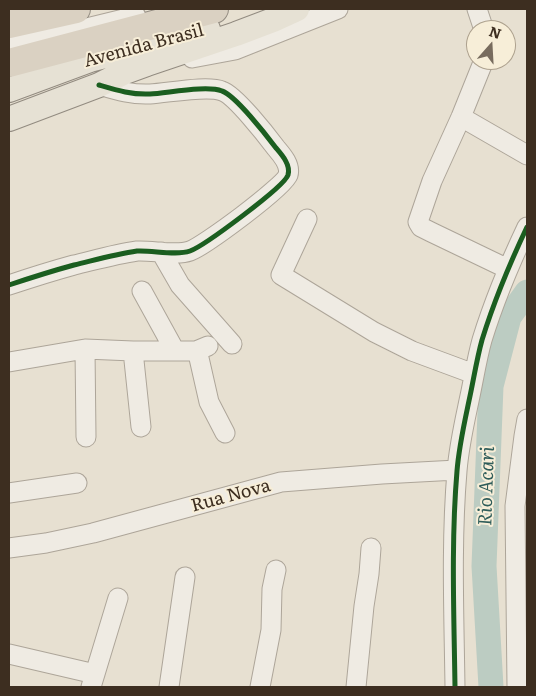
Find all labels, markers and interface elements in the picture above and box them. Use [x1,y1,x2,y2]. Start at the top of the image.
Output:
street label: Avenida Brasil [82,20,206,72]
north arrow [466,20,516,70]
text: N [487,20,504,43]
water label: Rio Acari [474,446,500,526]
street label: Rua Nova [189,475,273,517]

